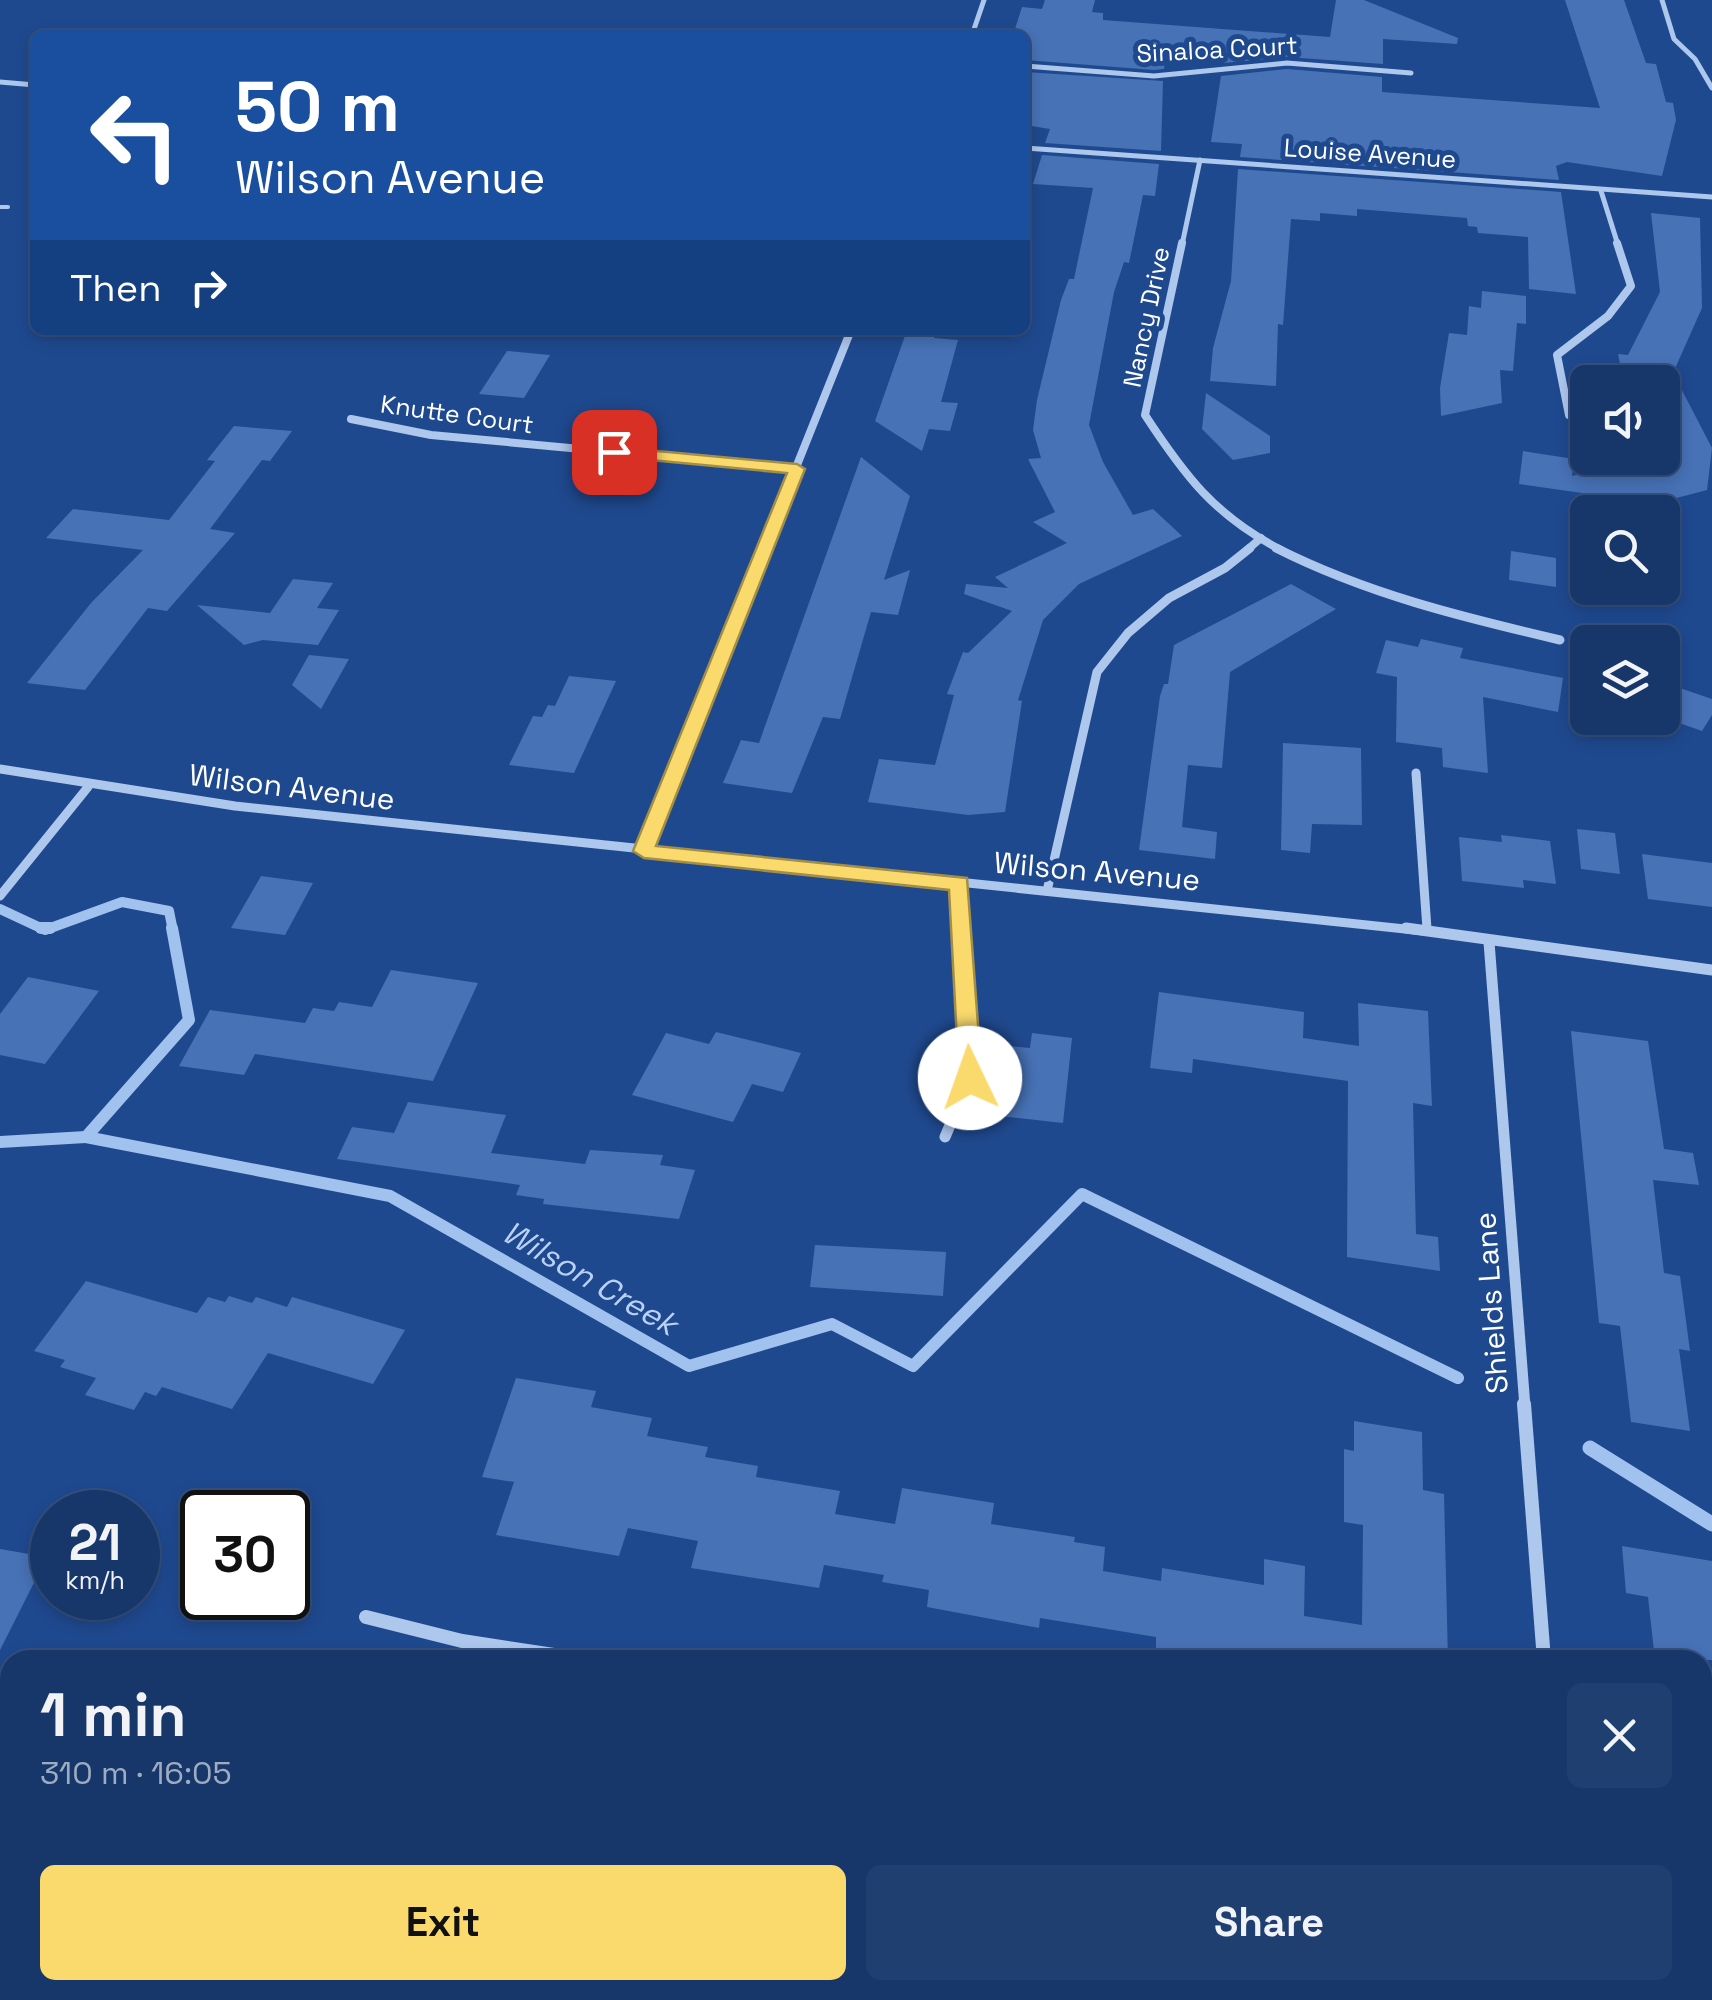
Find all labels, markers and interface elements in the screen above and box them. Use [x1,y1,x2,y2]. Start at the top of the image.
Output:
street label: Sinaloa Court [1136,29,1298,69]
text: 50 m [235,62,400,151]
icon: left [70,70,200,200]
street label: Louise Avenue [1283,131,1457,175]
text: Wilson Avenue [235,149,545,206]
street label: Nancy Drive [1115,244,1177,390]
icon: right [181,260,236,315]
text: Then [70,264,161,312]
map controls [1570,365,1680,735]
button: sound [1570,365,1680,475]
street label: Knutte Court [378,387,536,441]
pin [572,410,657,495]
icon: arrive [587,425,642,480]
button: search [1570,495,1680,605]
button: layers [1570,625,1680,735]
street label: Wilson Avenue [187,755,397,819]
street label: Wilson Avenue [992,843,1202,899]
position arrow [918,1026,1022,1130]
street label: Shields Lane [1465,1211,1517,1395]
water label: Wilson Creek [495,1212,688,1346]
speed limit sign: 30 [180,1490,310,1620]
text: 21 [69,1511,121,1575]
text: km/h [65,1564,125,1596]
text: 1 min [40,1677,187,1754]
button: close [1567,1683,1672,1788]
text: 310 m · 16:05 [40,1753,232,1793]
button: Exit [40,1865,846,1980]
button: Share [866,1865,1672,1980]

